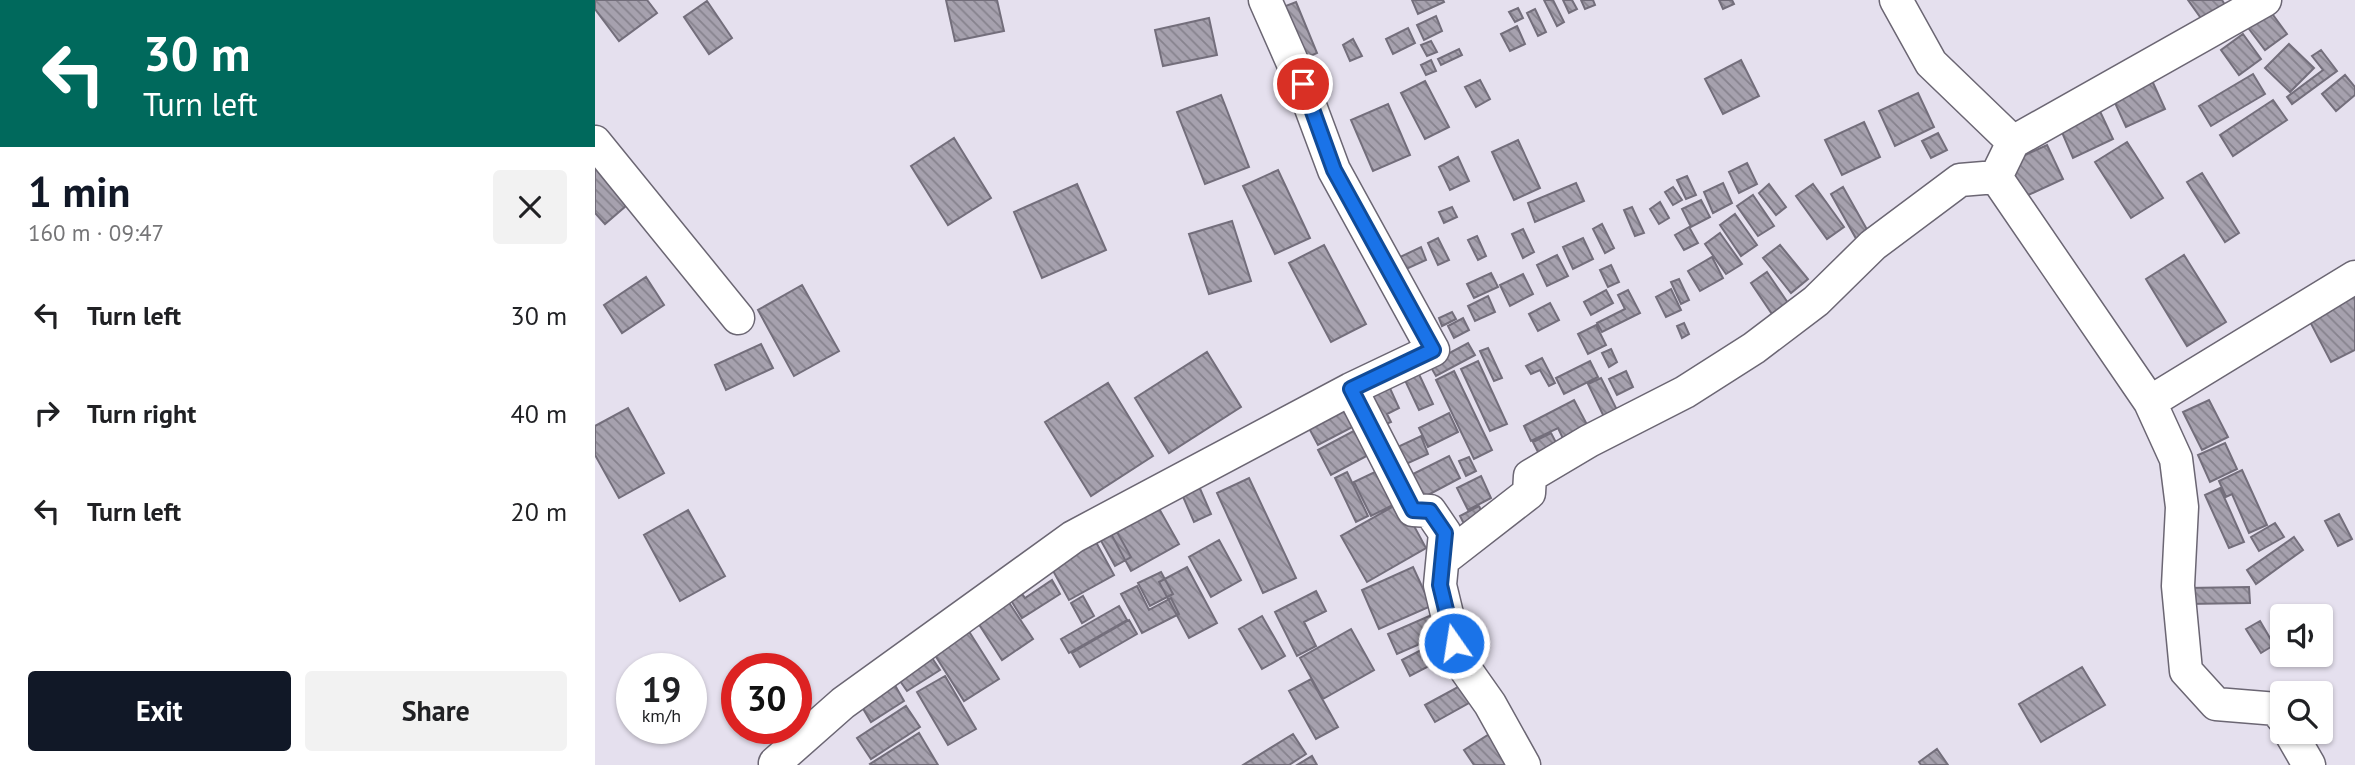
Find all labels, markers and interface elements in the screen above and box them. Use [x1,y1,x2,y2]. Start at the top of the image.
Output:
text: 30 m [143,21,250,85]
icon: left [28,28,119,119]
pin [1273,54,1333,114]
icon: arrive [1284,65,1322,103]
text: Turn left [143,83,258,125]
text: 1 min [28,164,130,219]
button: close [493,170,567,244]
text: 160 m · 09:47 [28,218,164,247]
icon: left [28,296,66,334]
text: Turn left [87,299,181,332]
text: 30 m [511,299,567,332]
icon: right [28,394,66,432]
text: Turn right [87,397,196,430]
text: 40 m [511,397,567,430]
icon: left [28,492,66,530]
text: Turn left [87,495,181,528]
text: 20 m [511,495,567,528]
map controls [2270,604,2333,744]
button: sound [2270,604,2333,667]
position arrow [1417,606,1491,680]
speed limit sign: 30 [721,653,812,744]
text: 19 [642,666,681,712]
button: Exit [28,671,291,751]
button: Share [305,671,567,751]
button: search [2270,681,2333,744]
text: km/h [642,704,681,727]

